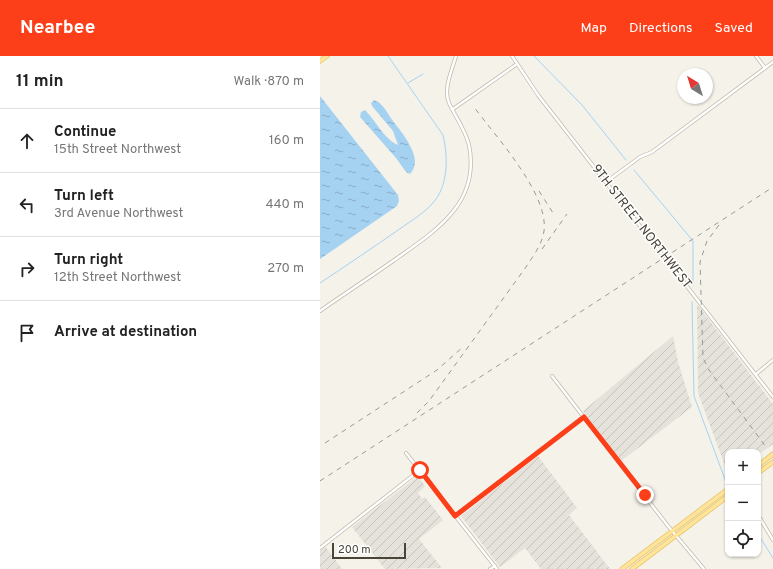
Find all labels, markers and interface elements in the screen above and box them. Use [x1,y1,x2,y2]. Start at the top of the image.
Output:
text: Nearbee [20,16,95,40]
text: Map [581,20,607,37]
text: Directions [629,20,693,37]
text: Saved [715,20,753,37]
north arrow [677,68,713,104]
text: 11 min [16,71,64,93]
text: Walk · 870 m [234,74,304,90]
text: Continue [54,123,116,142]
icon: ahead [16,130,38,152]
text: 160 m [269,133,304,149]
text: 15th Street Northwest [54,142,181,158]
street label: 9TH STREET NORTHWEST [587,162,695,292]
text: Turn left [54,187,114,206]
icon: left [16,194,38,216]
text: 440 m [265,197,304,213]
text: 3rd Avenue Northwest [54,206,183,222]
text: Turn right [54,251,123,270]
icon: right [16,258,38,280]
text: 270 m [267,261,304,277]
text: 12th Street Northwest [54,270,181,286]
icon: arrive [16,322,38,344]
text: Arrive at destination [54,323,197,342]
map controls [725,449,761,557]
button: + [725,449,761,485]
route start [411,461,429,479]
button: − [725,485,761,521]
route end [636,486,654,504]
button: locate [725,521,761,557]
scale bar [332,541,406,560]
text: 200 m [338,543,371,557]

